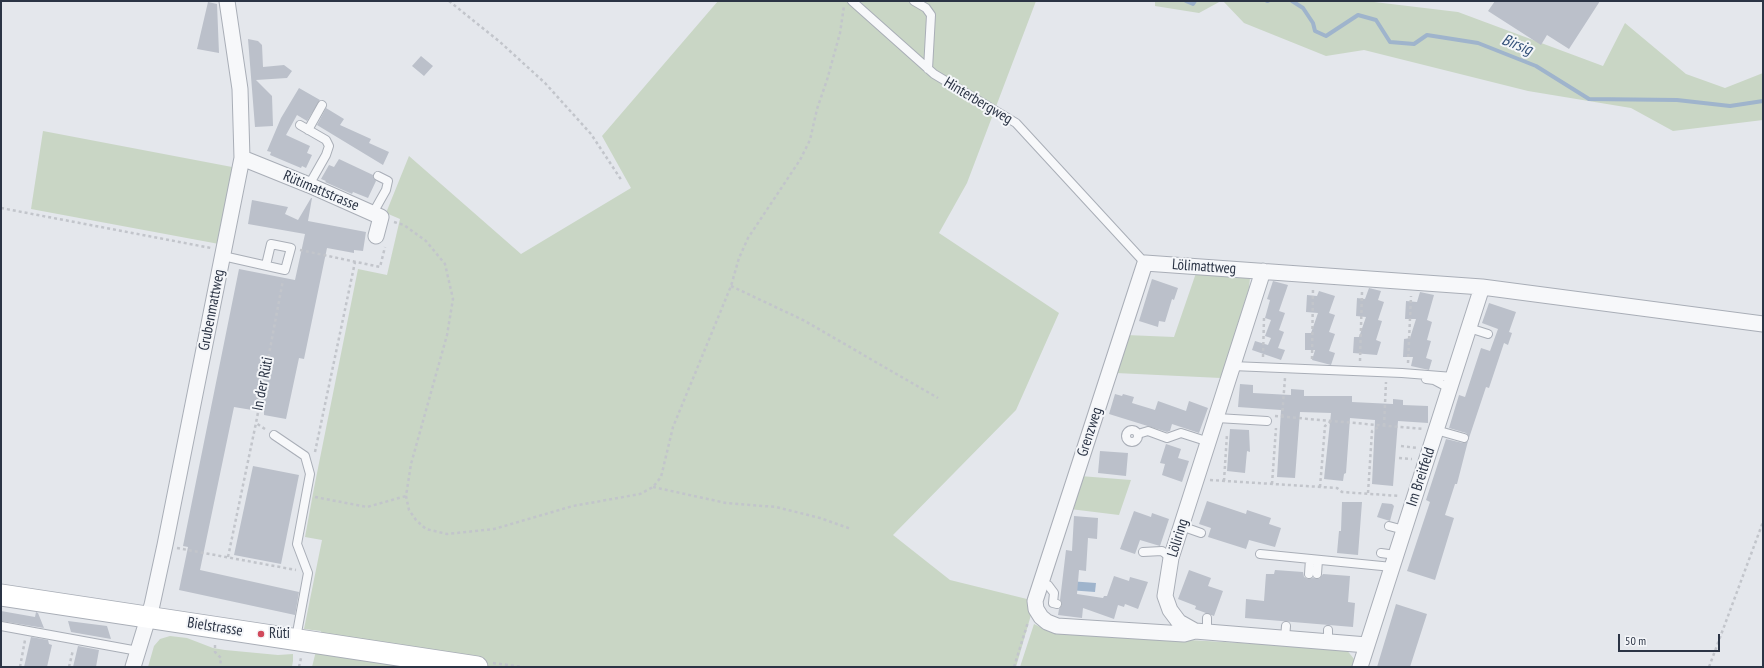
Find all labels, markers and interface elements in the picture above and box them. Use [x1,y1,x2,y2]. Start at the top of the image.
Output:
water label: Birsig [1499,30,1535,60]
street label: Hinterbergweg [940,74,1016,128]
street label: Rütimattstrasse [280,167,362,215]
street label: Lölimattweg [1171,256,1237,278]
street label: Grubenmattweg [195,268,229,352]
street label: In der Rüti [249,356,277,412]
street label: Grenzweg [1074,405,1106,459]
street label: Im Breitfeld [1403,445,1439,509]
street label: Löliring [1164,517,1192,559]
street label: Bielstrasse [186,614,244,640]
place label: Rüti [269,625,290,643]
scale bar [1620,626,1722,652]
marker: Rüti [256,629,266,639]
text: 50 m [1625,633,1646,648]

